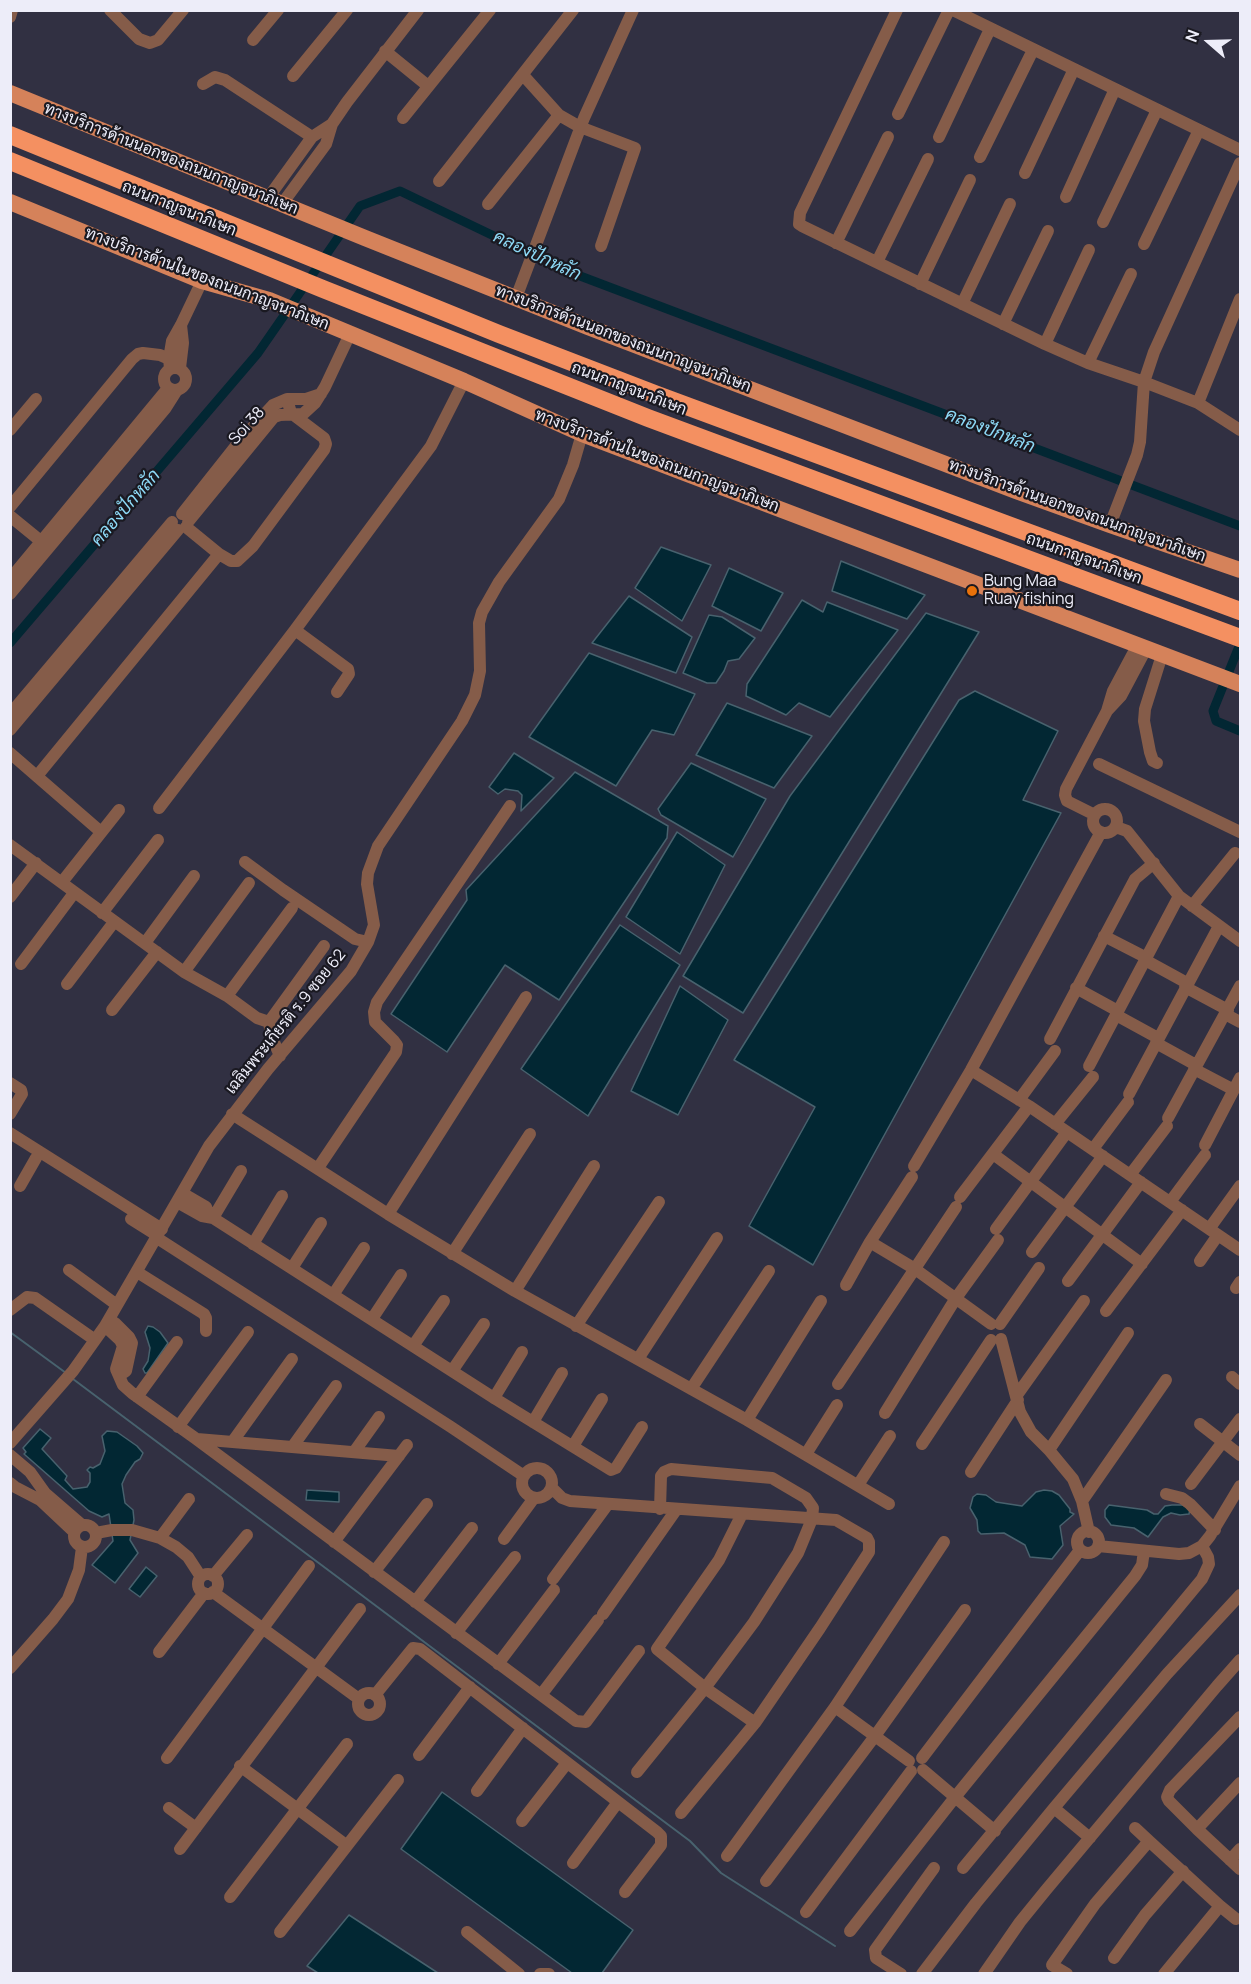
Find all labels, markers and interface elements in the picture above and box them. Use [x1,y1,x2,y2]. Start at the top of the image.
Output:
north arrow [1179,12,1239,72]
text: N [1180,27,1204,45]
street label: ทางบริการด้านนอกของถนนกาญจนาภิเษก [41,99,301,219]
street label: ถนนกาญจนาภิเษก [119,177,239,241]
street label: ทางบริการด้านในของถนนกาญจนาภิเษก [82,223,332,335]
water label: คลองปักหลัก [490,226,584,286]
street label: ทางบริการด้านนอกของถนนกาญจนาภิเษก [492,281,754,397]
street label: ถนนกาญจนาภิเษก [569,358,689,420]
street label: Soi 38 [225,403,269,449]
water label: คลองปักหลัก [942,404,1038,458]
street label: ทางบริการด้านในของถนนกาญจนาภิเษก [532,405,782,517]
street label: ทางบริการด้านนอกของถนนกาญจนาภิเษก [946,455,1208,567]
water label: คลองปักหลัก [87,465,165,551]
street label: ถนนกาญจนาภิเษก [1024,529,1144,589]
place label: Bung Maa Ruay fishing [984,572,1074,610]
marker: Bung Maa Ruay fishing [965,584,979,598]
street label: เฉลิมพระเกียรติ ร.9 ซอย 62 [222,946,350,1098]

